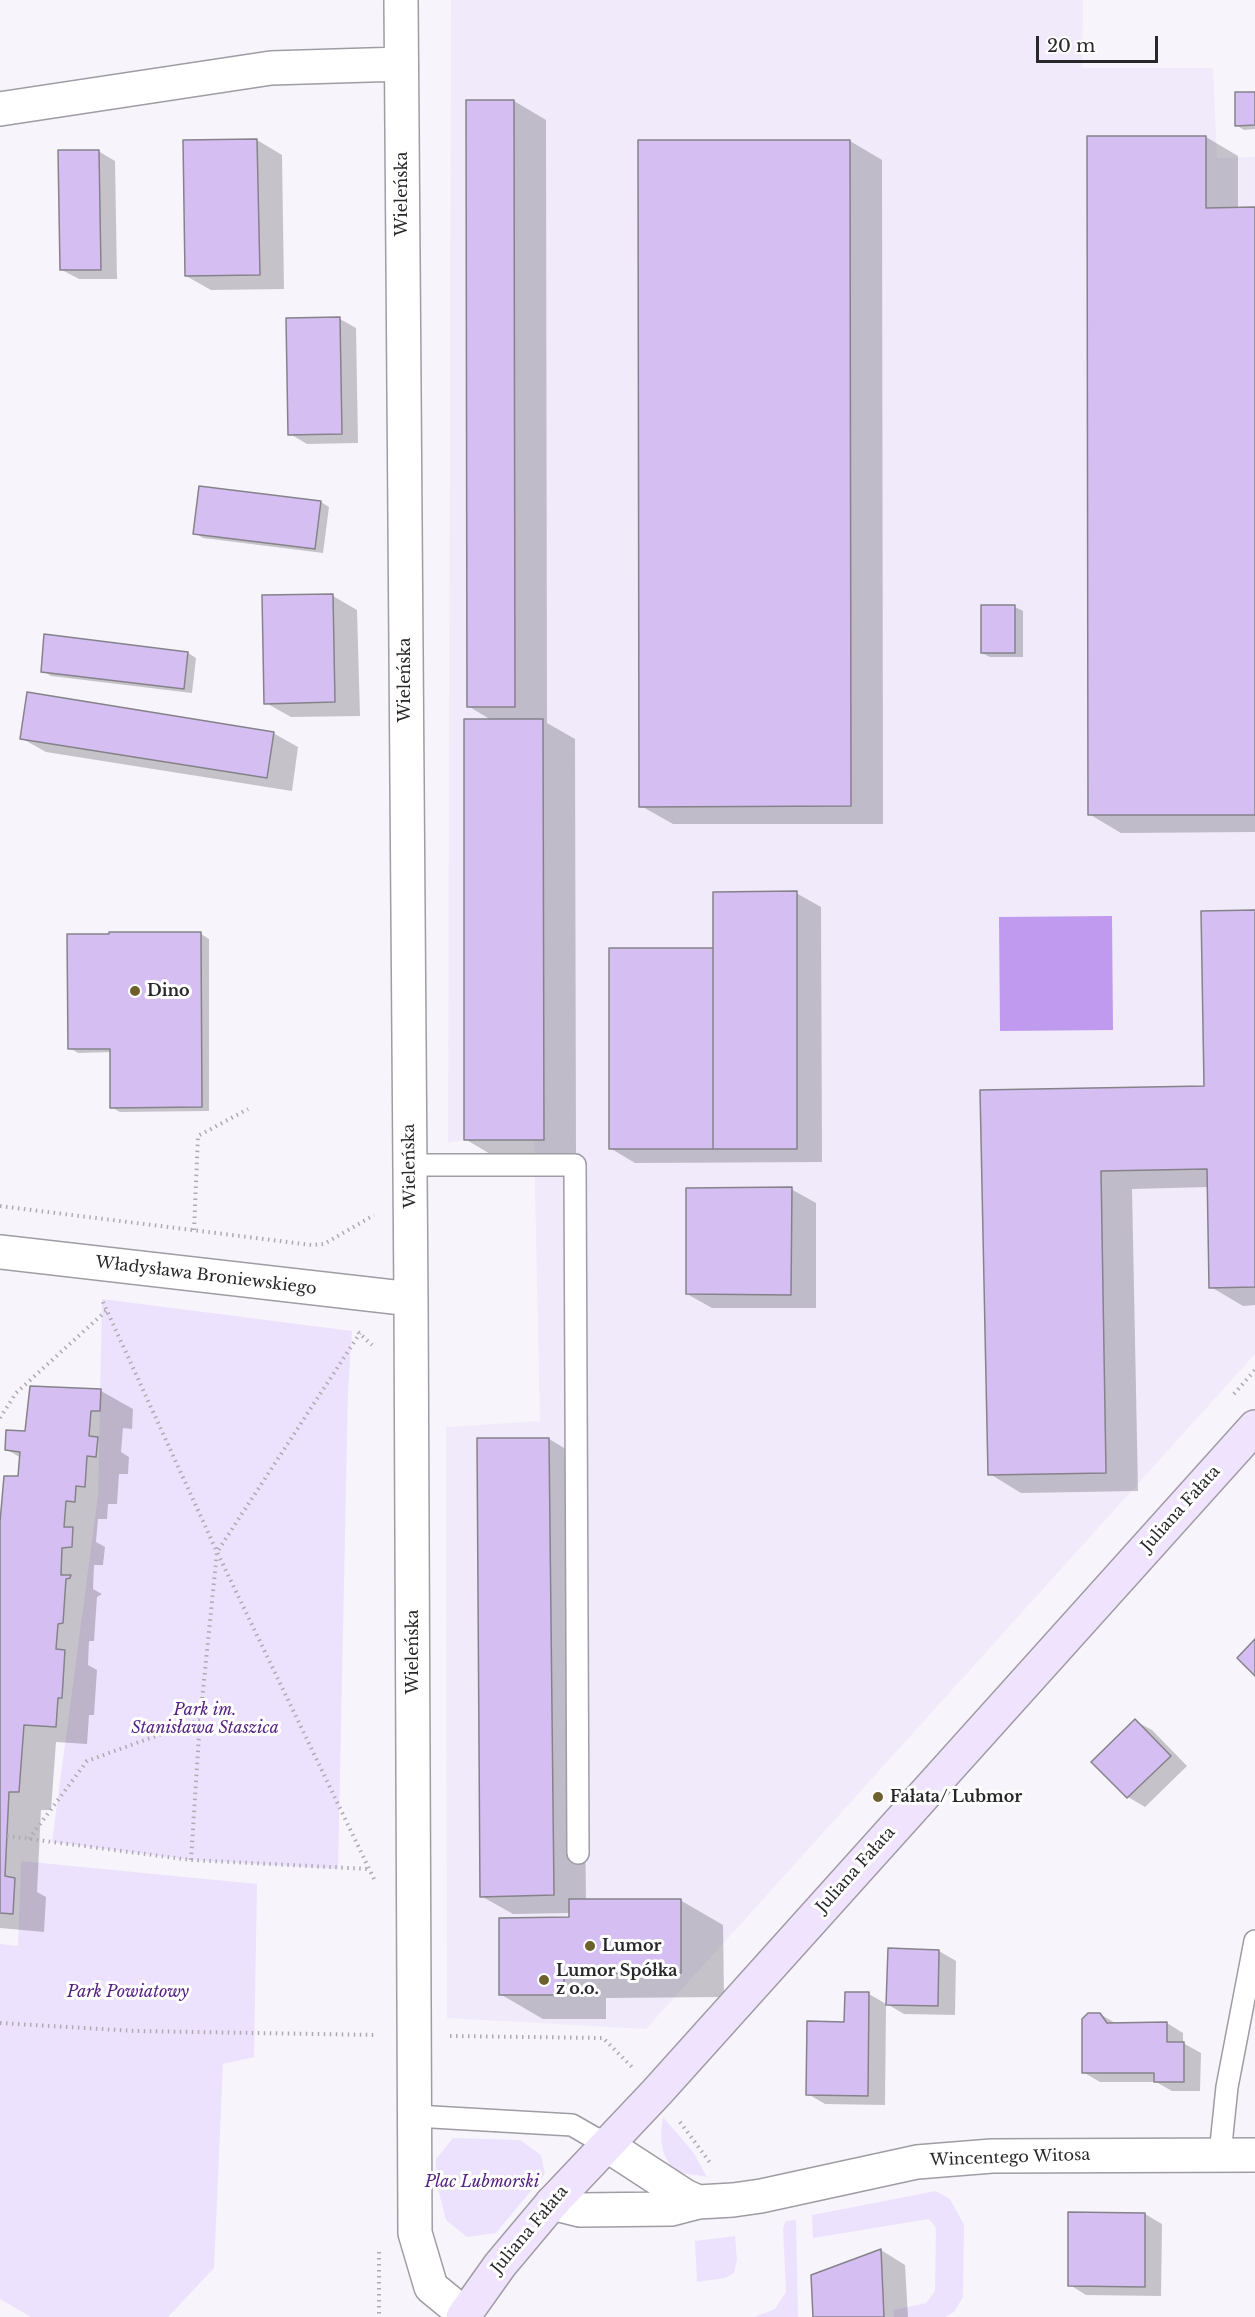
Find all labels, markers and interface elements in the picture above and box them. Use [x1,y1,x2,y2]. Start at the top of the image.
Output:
scale bar [1039,24,1160,62]
text: 20 m [1047,35,1095,57]
street label: Wieleńska [392,152,412,236]
street label: Wieleńska [395,638,415,722]
place label: Dino [147,981,190,1001]
marker: Dino [128,984,142,998]
street label: Wieleńska [400,1123,420,1209]
street label: Władysława Broniewskiego [94,1253,318,1299]
street label: Juliana Fałata [1137,1462,1225,1556]
street label: Wieleńska [403,1610,423,1694]
park label: Park im. Stanisława Staszica [131,1700,279,1738]
place label: Fałata/ Lubmor [890,1787,1022,1807]
marker: Fałata/ Lubmor [871,1790,885,1804]
street label: Juliana Fałata [812,1823,900,1917]
place label: Lumor [602,1936,662,1956]
marker: Lumor [583,1939,597,1953]
place label: Lumor Spółka z o.o. [556,1961,678,1999]
marker: Lumor Spółka z o.o. [537,1973,551,1987]
park label: Park Powiatowy [67,1982,189,2002]
street label: Wincentego Witosa [929,2146,1091,2170]
park label: Plac Lubmorski [425,2172,539,2192]
street label: Juliana Fałata [488,2182,572,2278]

